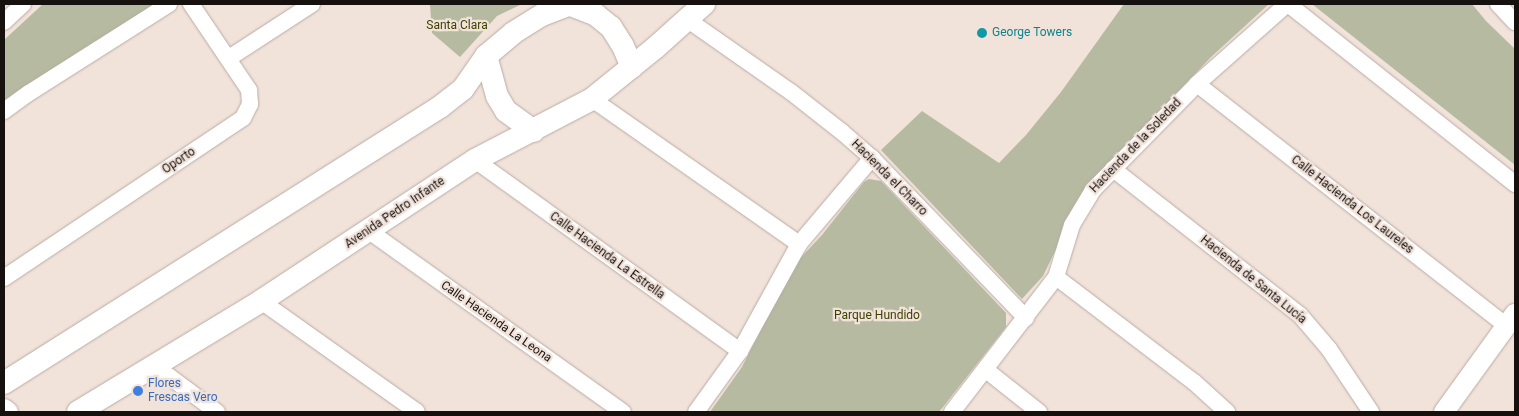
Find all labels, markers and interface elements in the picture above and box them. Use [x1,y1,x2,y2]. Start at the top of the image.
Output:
park label: Santa Clara [426,19,488,33]
place label: George Towers [992,26,1072,40]
marker: George Towers [976,27,988,39]
street label: Hacienda de la Soledad [1087,96,1185,196]
street label: Hacienda el Charro [848,137,930,219]
street label: Oporto [160,145,198,177]
street label: Calle Hacienda Los Laureles [1288,153,1416,257]
street label: Avenida Pedro Infante [342,174,448,252]
street label: Calle Hacienda La Estrella [547,209,667,303]
street label: Hacienda de Santa Lucía [1197,233,1309,327]
street label: Calle Hacienda La Leona [438,278,554,366]
park label: Parque Hundido [834,309,920,323]
place label: Flores Frescas Vero [148,377,218,405]
marker: Flores Frescas Vero [132,385,144,397]

